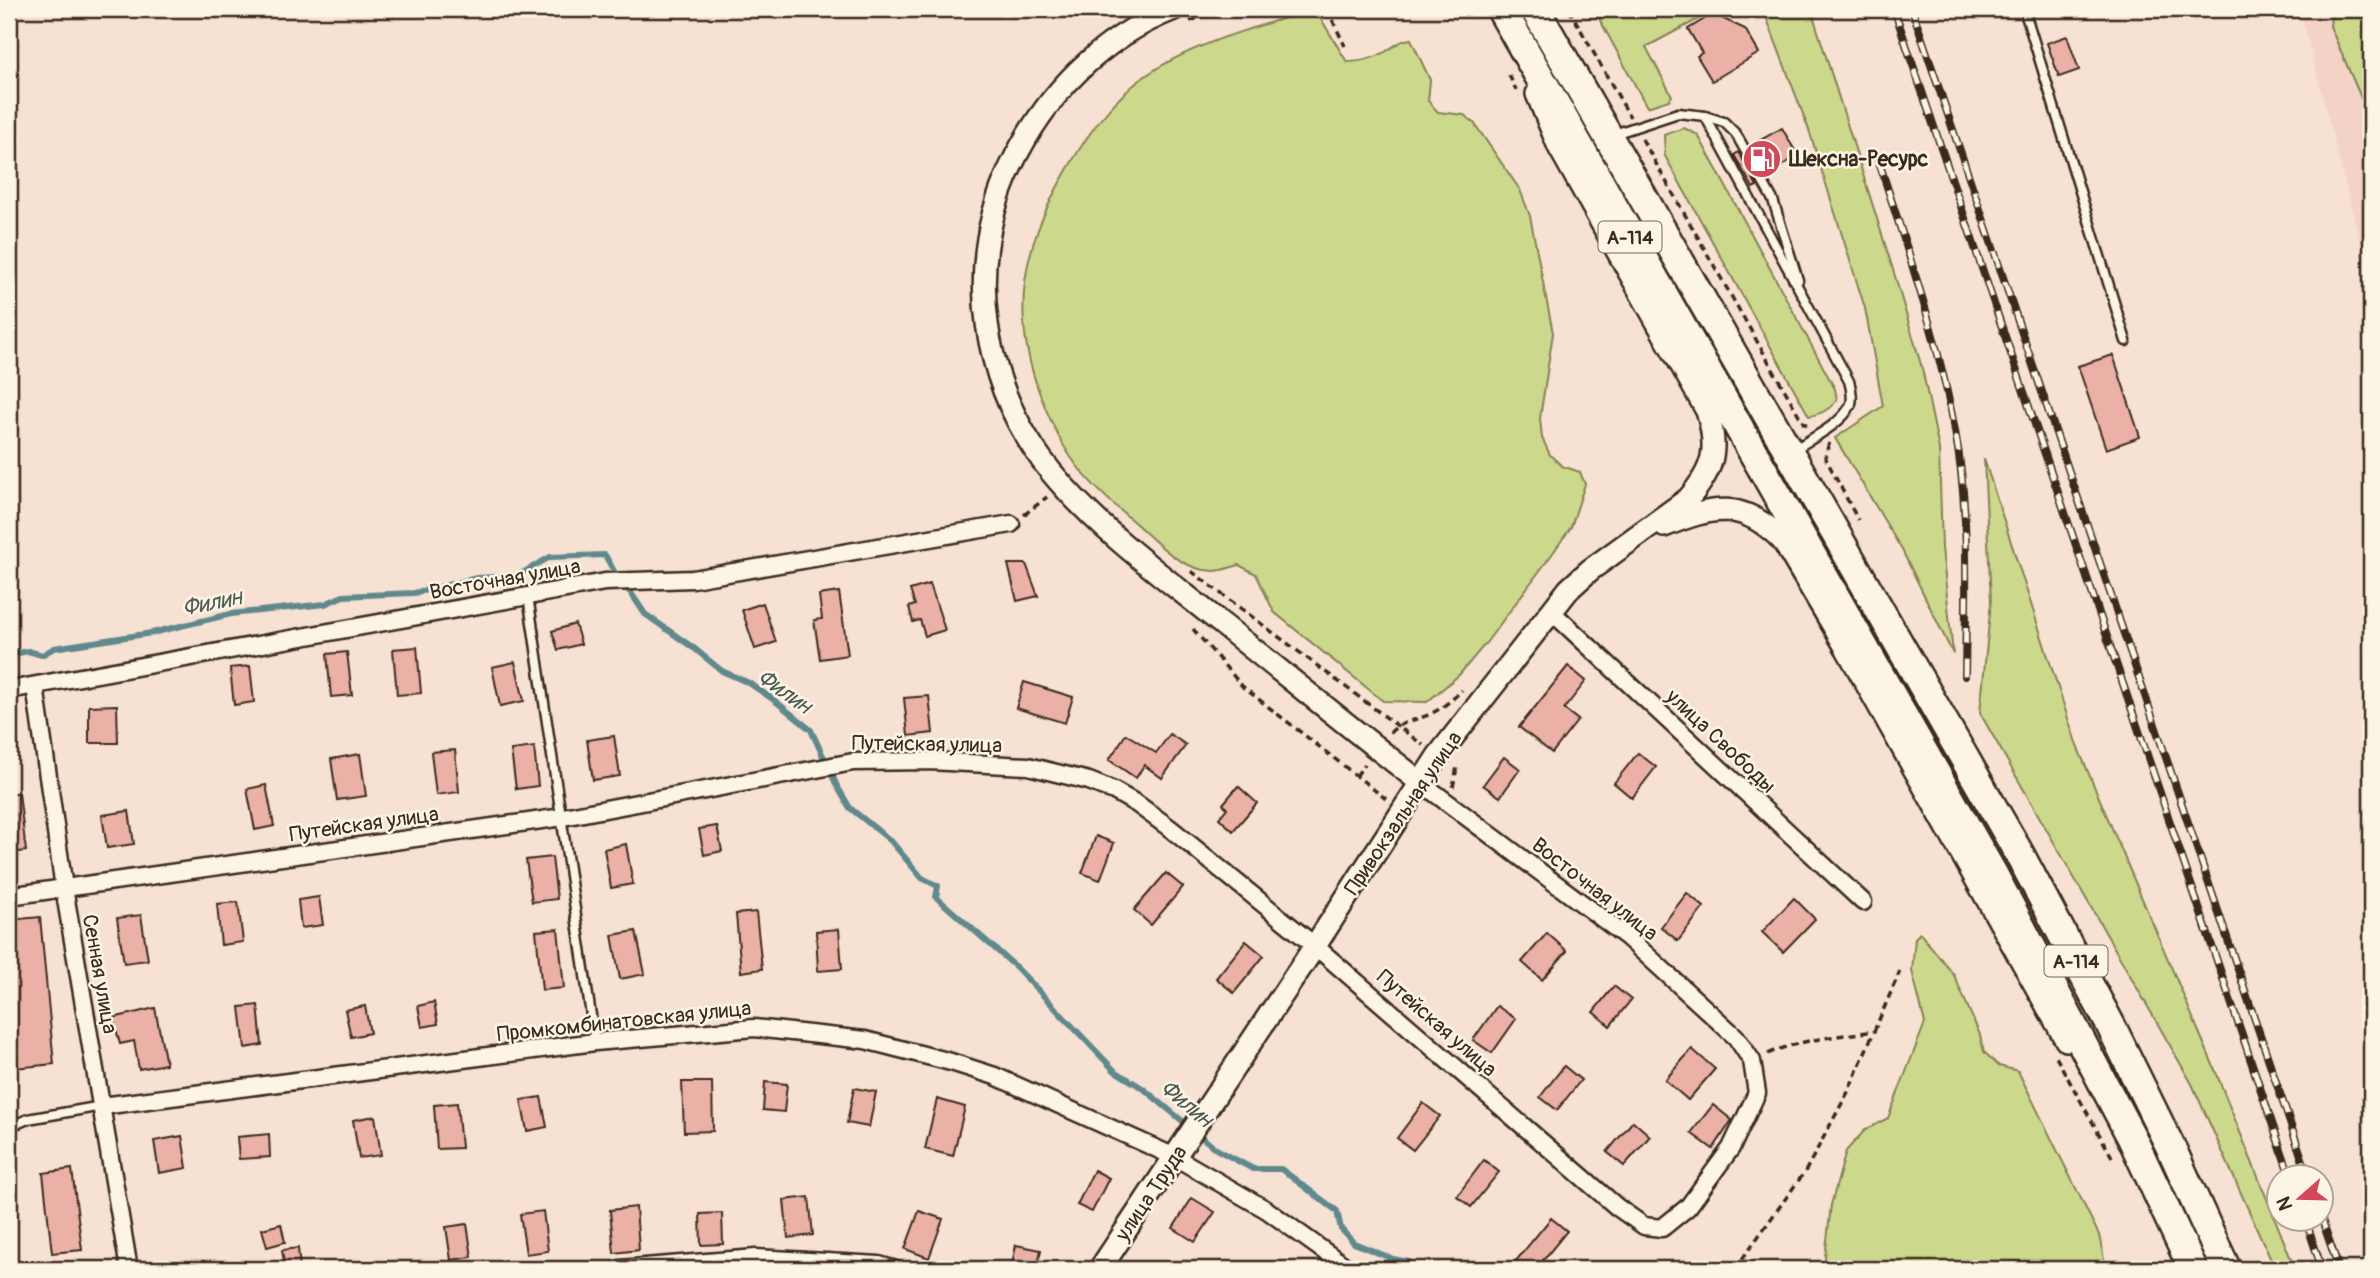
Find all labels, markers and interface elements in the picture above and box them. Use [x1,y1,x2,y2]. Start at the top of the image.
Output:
fuel station icon: Шексна-Ресурс [1741,138,1783,180]
place label: Шексна-Ресурс [1788,146,1929,173]
road number: А-114 [1598,221,1662,252]
street label: Восточная улица [428,553,583,606]
water label: Филин [180,582,247,622]
water label: Филин [752,662,819,722]
street label: улица Свободы [1659,683,1781,799]
street label: Привокзальная улица [1339,726,1468,900]
street label: Путейская улица [852,730,1002,759]
street label: Путейская улица [288,801,440,848]
street label: Восточная улица [1526,832,1663,947]
street label: Сенная улица [76,912,123,1036]
road number: А-114 [2044,945,2108,976]
street label: Путейская улица [1371,964,1502,1083]
street label: Промкомбинатовская улица [496,995,752,1048]
water label: Филин [1155,1073,1221,1135]
street label: улица Труда [1109,1140,1193,1247]
north arrow [2264,1162,2334,1232]
text: N [2271,1193,2298,1214]

